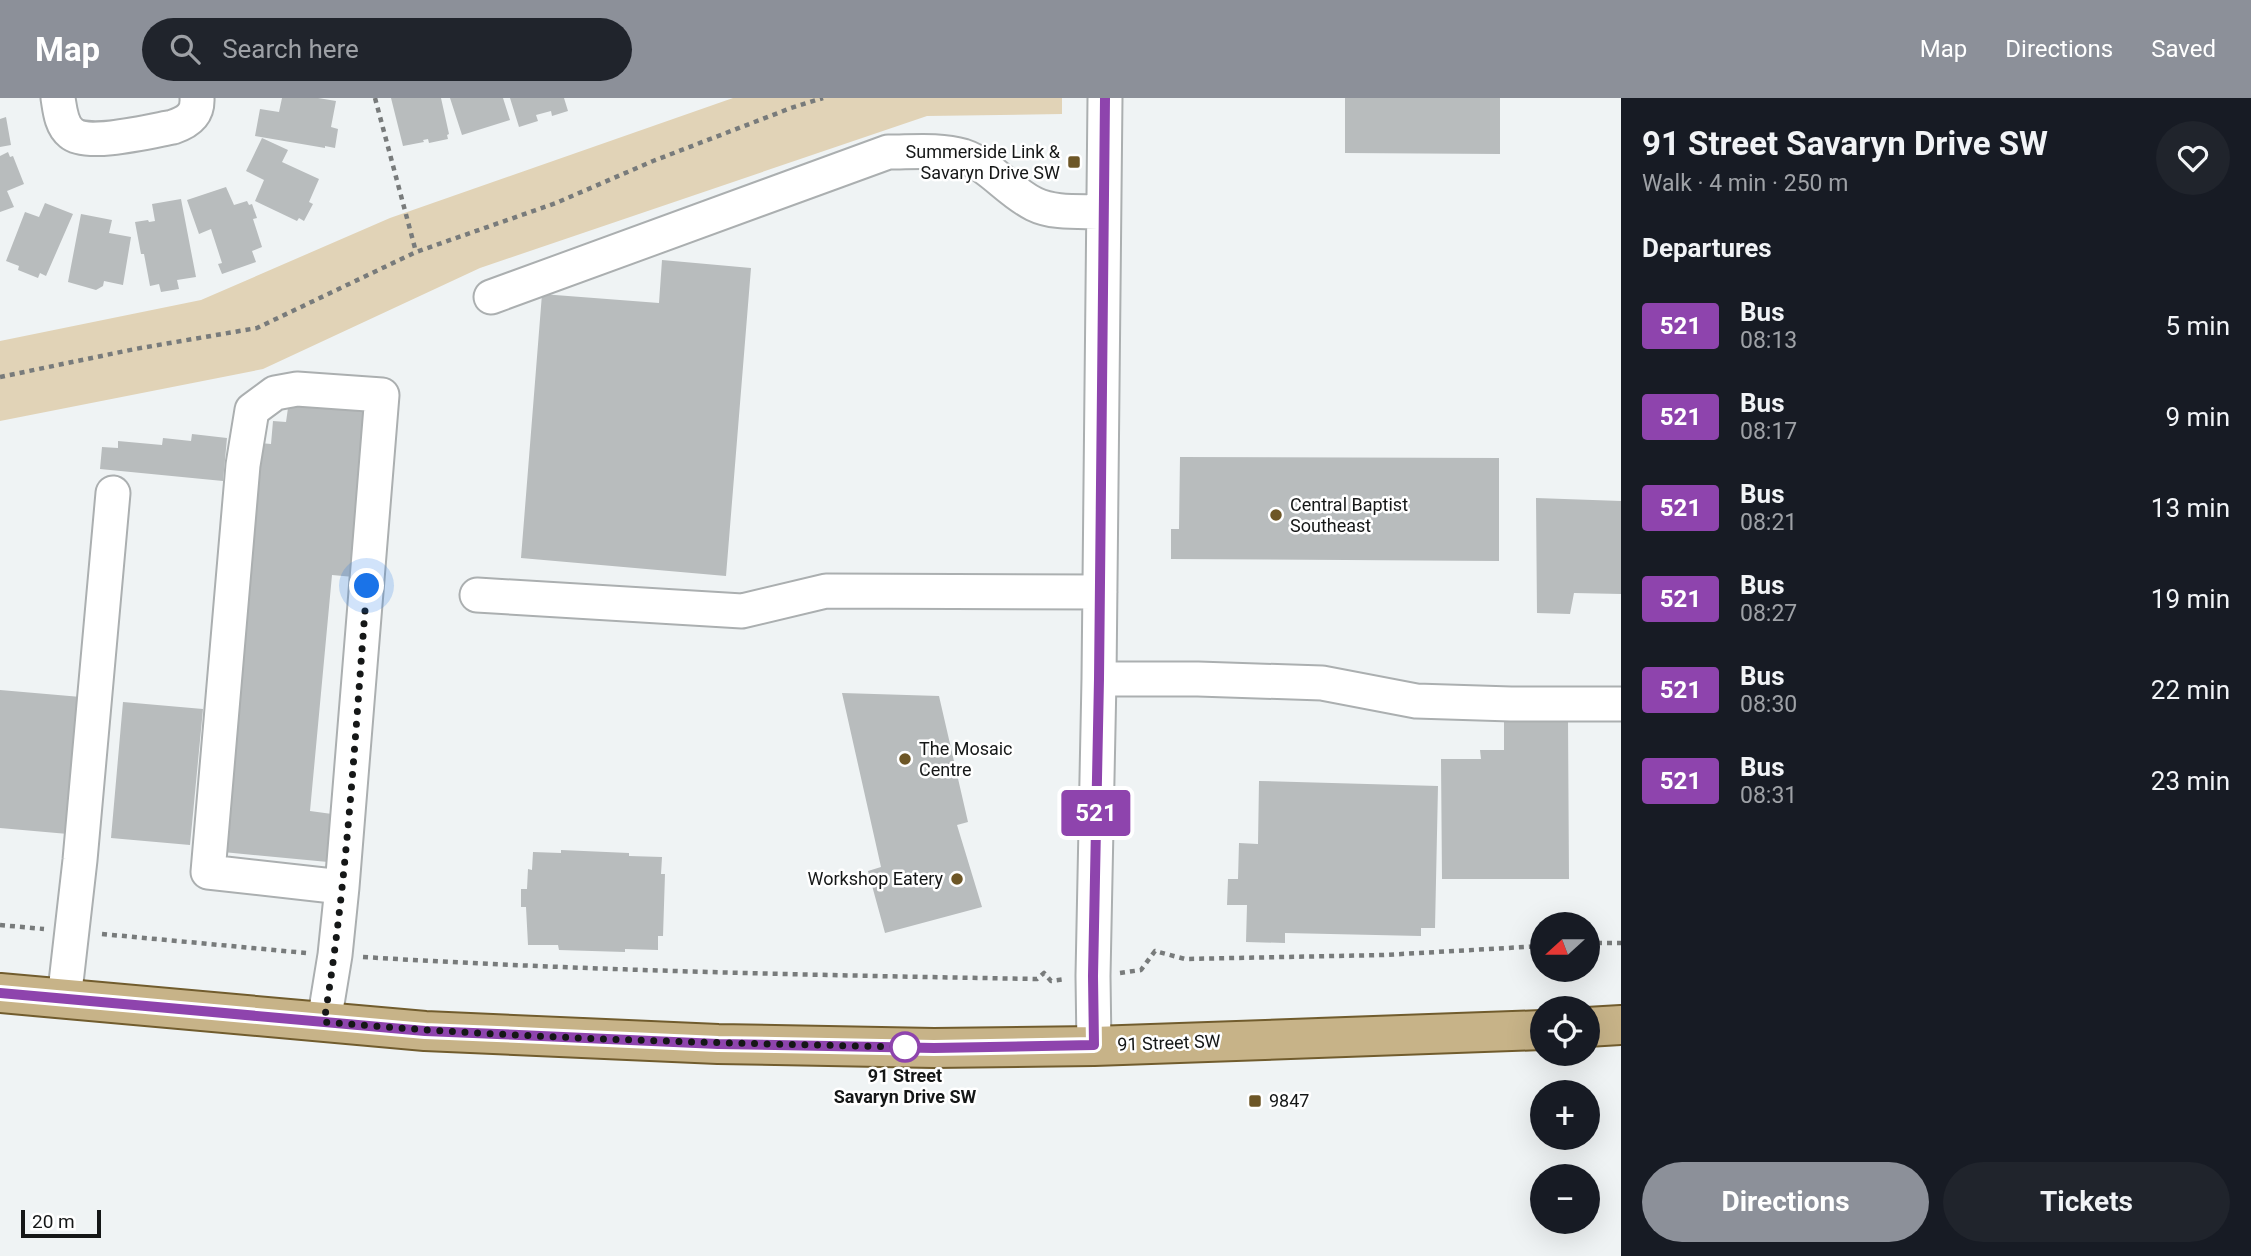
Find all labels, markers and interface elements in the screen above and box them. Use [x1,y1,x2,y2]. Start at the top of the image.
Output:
search box [142,18,632,81]
text: Map [35,30,100,69]
icon: search [166,30,204,68]
text: Search here [222,34,359,64]
text: Map [1920,35,1967,63]
text: Directions [2005,35,2113,63]
text: Saved [2151,35,2216,63]
button: heart [2156,121,2230,195]
text: 91 Street Savaryn Drive SW [1642,124,2048,163]
place label: Summerside Link & Savaryn Drive SW [906,141,1061,183]
marker: Summerside Link & Savaryn Drive SW [1066,154,1082,170]
text: Walk · 4 min · 250 m [1642,170,1848,197]
text: Departures [1642,233,1772,263]
text: Bus [1740,297,1785,327]
text: 5 min [2165,311,2230,341]
text: 521 [1660,312,1701,340]
text: 08:13 [1740,327,1797,354]
text: Bus [1740,388,1785,418]
text: 9 min [2165,402,2230,432]
text: 521 [1660,403,1701,431]
text: 08:17 [1740,418,1797,445]
text: Bus [1740,479,1785,509]
text: 13 min [2151,493,2230,523]
place label: Central Baptist Southeast [1290,494,1408,536]
text: 521 [1660,494,1701,522]
marker: Central Baptist Southeast [1268,507,1284,523]
text: 08:21 [1740,509,1797,536]
your location [349,568,384,603]
text: Bus [1740,570,1785,600]
text: 19 min [2151,584,2230,614]
text: 521 [1660,585,1701,613]
text: 08:27 [1740,600,1797,627]
text: Bus [1740,661,1785,691]
text: 22 min [2151,675,2230,705]
text: 521 [1660,676,1701,704]
text: 08:30 [1740,691,1797,718]
place label: The Mosaic Centre [919,738,1013,780]
marker: The Mosaic Centre [897,751,913,767]
text: Bus [1740,752,1785,782]
text: 23 min [2151,766,2230,796]
text: 521 [1660,767,1701,795]
text: 08:31 [1740,782,1797,809]
line badge: 521 [1056,790,1136,836]
text: 521 [1075,799,1117,827]
place label: Workshop Eatery [808,868,943,889]
marker: Workshop Eatery [949,871,965,887]
north arrow [1530,912,1600,982]
map controls [1530,912,1600,1234]
button: locate [1530,996,1600,1066]
street label: 91 Street SW [1117,1030,1221,1055]
marker: 91 Street Savaryn Drive SW [890,1032,920,1062]
place label: 91 Street Savaryn Drive SW [834,1065,977,1107]
button: + [1530,1080,1600,1150]
place label: 9847 [1269,1090,1309,1111]
marker: 9847 [1247,1093,1263,1109]
button: Directions [1642,1162,1929,1242]
button: Tickets [1943,1162,2230,1242]
button: − [1530,1164,1600,1234]
scale bar [21,1207,102,1239]
text: 20 m [32,1210,75,1233]

